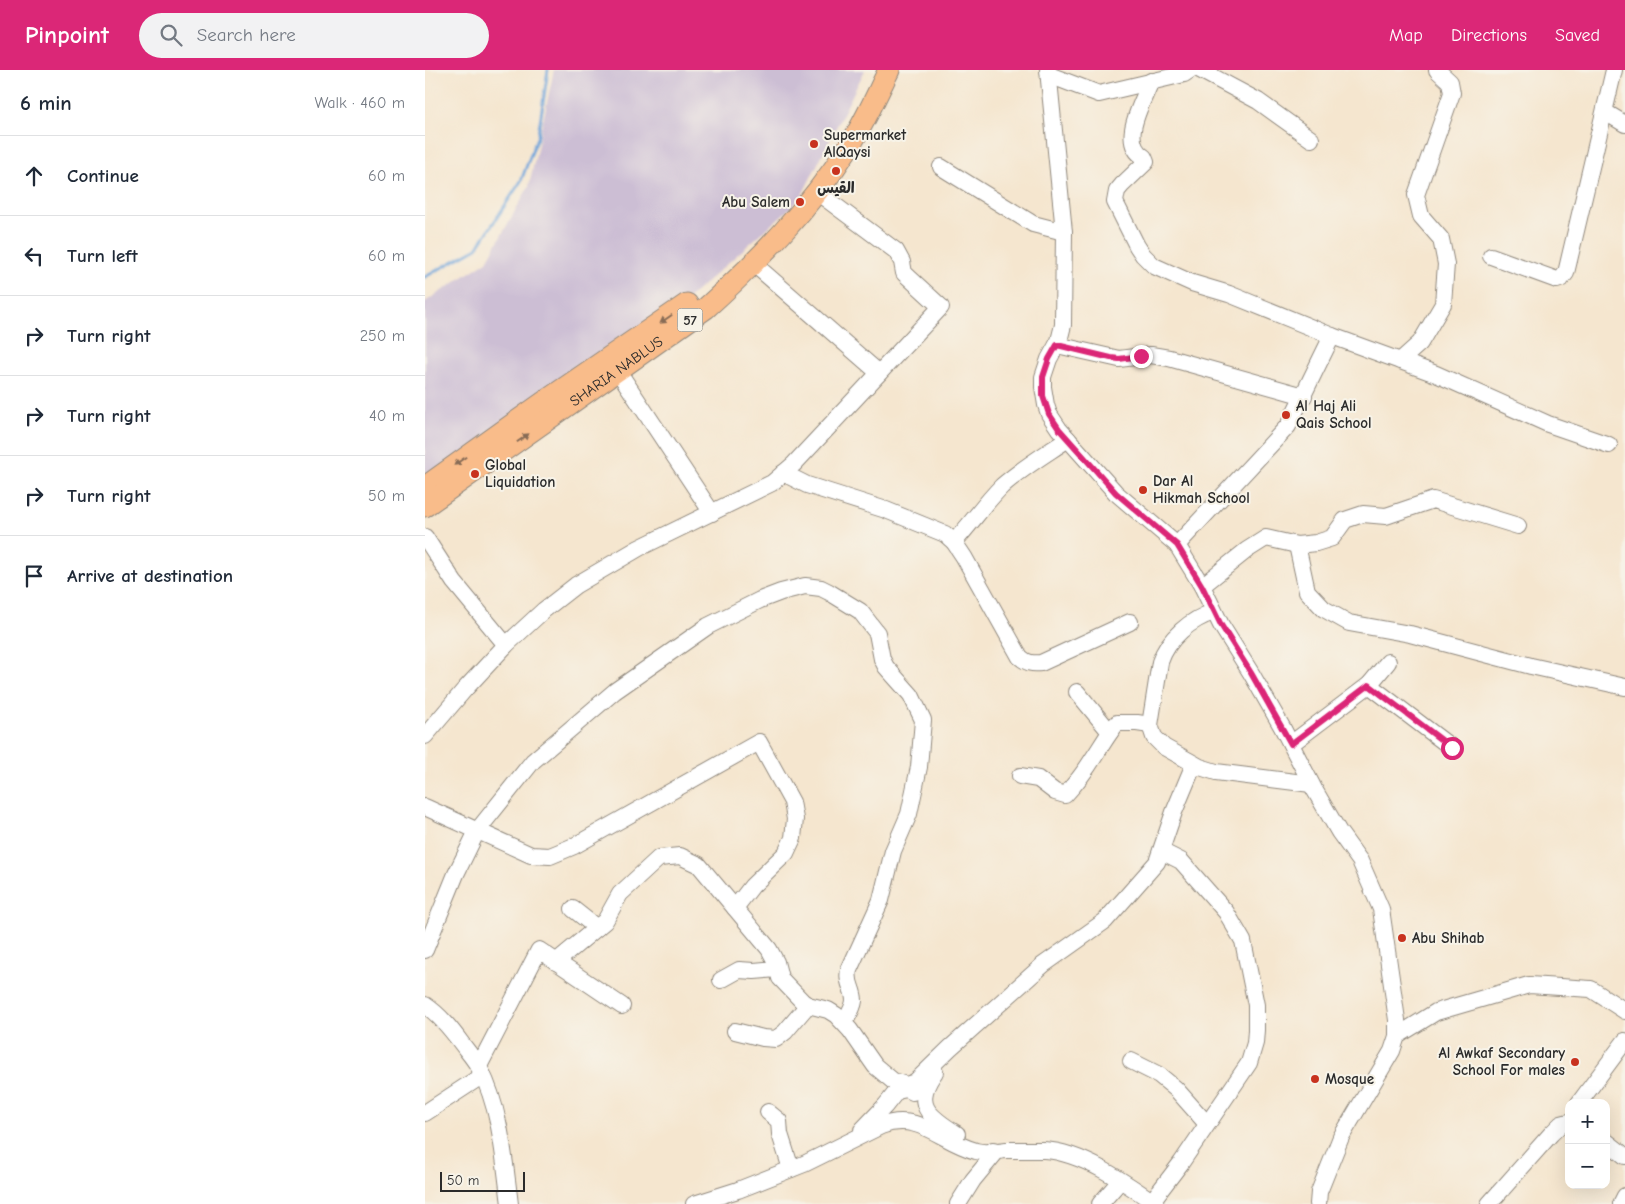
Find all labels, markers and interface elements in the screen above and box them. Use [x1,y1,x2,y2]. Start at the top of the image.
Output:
search box [139,13,489,58]
text: Pinpoint [25,21,109,49]
icon: search [157,21,185,49]
text: Search here [197,24,296,46]
text: Map [1389,25,1423,46]
text: Directions [1451,25,1527,46]
text: Saved [1555,25,1600,46]
text: 6 min [20,91,72,115]
text: Walk · 460 m [314,94,405,112]
place label: Supermarket AlQaysi [824,126,907,161]
marker: Supermarket AlQaysi [808,138,820,150]
icon: ahead [20,162,48,190]
text: Continue [67,165,139,187]
marker: القيس [830,165,842,177]
text: 60 m [368,167,405,185]
place label: القيس [817,179,855,197]
place label: Abu Salem [722,193,790,211]
marker: Abu Salem [794,196,806,208]
icon: left [20,242,48,270]
text: Turn left [67,245,138,267]
text: 60 m [368,247,405,265]
road number: 57 [677,308,703,332]
one-way arrow [659,314,672,324]
icon: right [20,322,48,350]
text: Turn right [67,325,151,347]
text: 250 m [360,327,405,345]
street label: SHARIA NABLUS [566,332,666,410]
route end [1130,345,1153,368]
place label: Al Haj Ali Qais School [1296,397,1372,432]
icon: right [20,402,48,430]
text: Turn right [67,405,151,427]
text: 40 m [369,407,405,425]
marker: Al Haj Ali Qais School [1280,409,1292,421]
one-way arrow [516,433,530,443]
one-way arrow [453,456,467,466]
place label: Global Liquidation [485,456,555,491]
marker: Global Liquidation [469,468,481,480]
place label: Dar Al Hikmah School [1153,472,1250,507]
icon: right [20,482,48,510]
marker: Dar Al Hikmah School [1137,484,1149,496]
text: Turn right [67,485,151,507]
text: 50 m [368,487,405,505]
icon: arrive [20,562,48,590]
text: Arrive at destination [67,565,233,587]
route start [1441,737,1464,760]
place label: Abu Shihab [1412,929,1485,947]
marker: Abu Shihab [1396,932,1408,944]
place label: Al Awkaf Secondary School For males [1439,1044,1565,1079]
marker: Al Awkaf Secondary School For males [1569,1056,1581,1068]
place label: Mosque [1325,1070,1374,1088]
marker: Mosque [1309,1073,1321,1085]
map controls [1565,1099,1610,1189]
button: + [1565,1099,1610,1144]
button: − [1565,1144,1610,1189]
scale bar [440,1169,525,1192]
text: 50 m [447,1172,479,1189]

